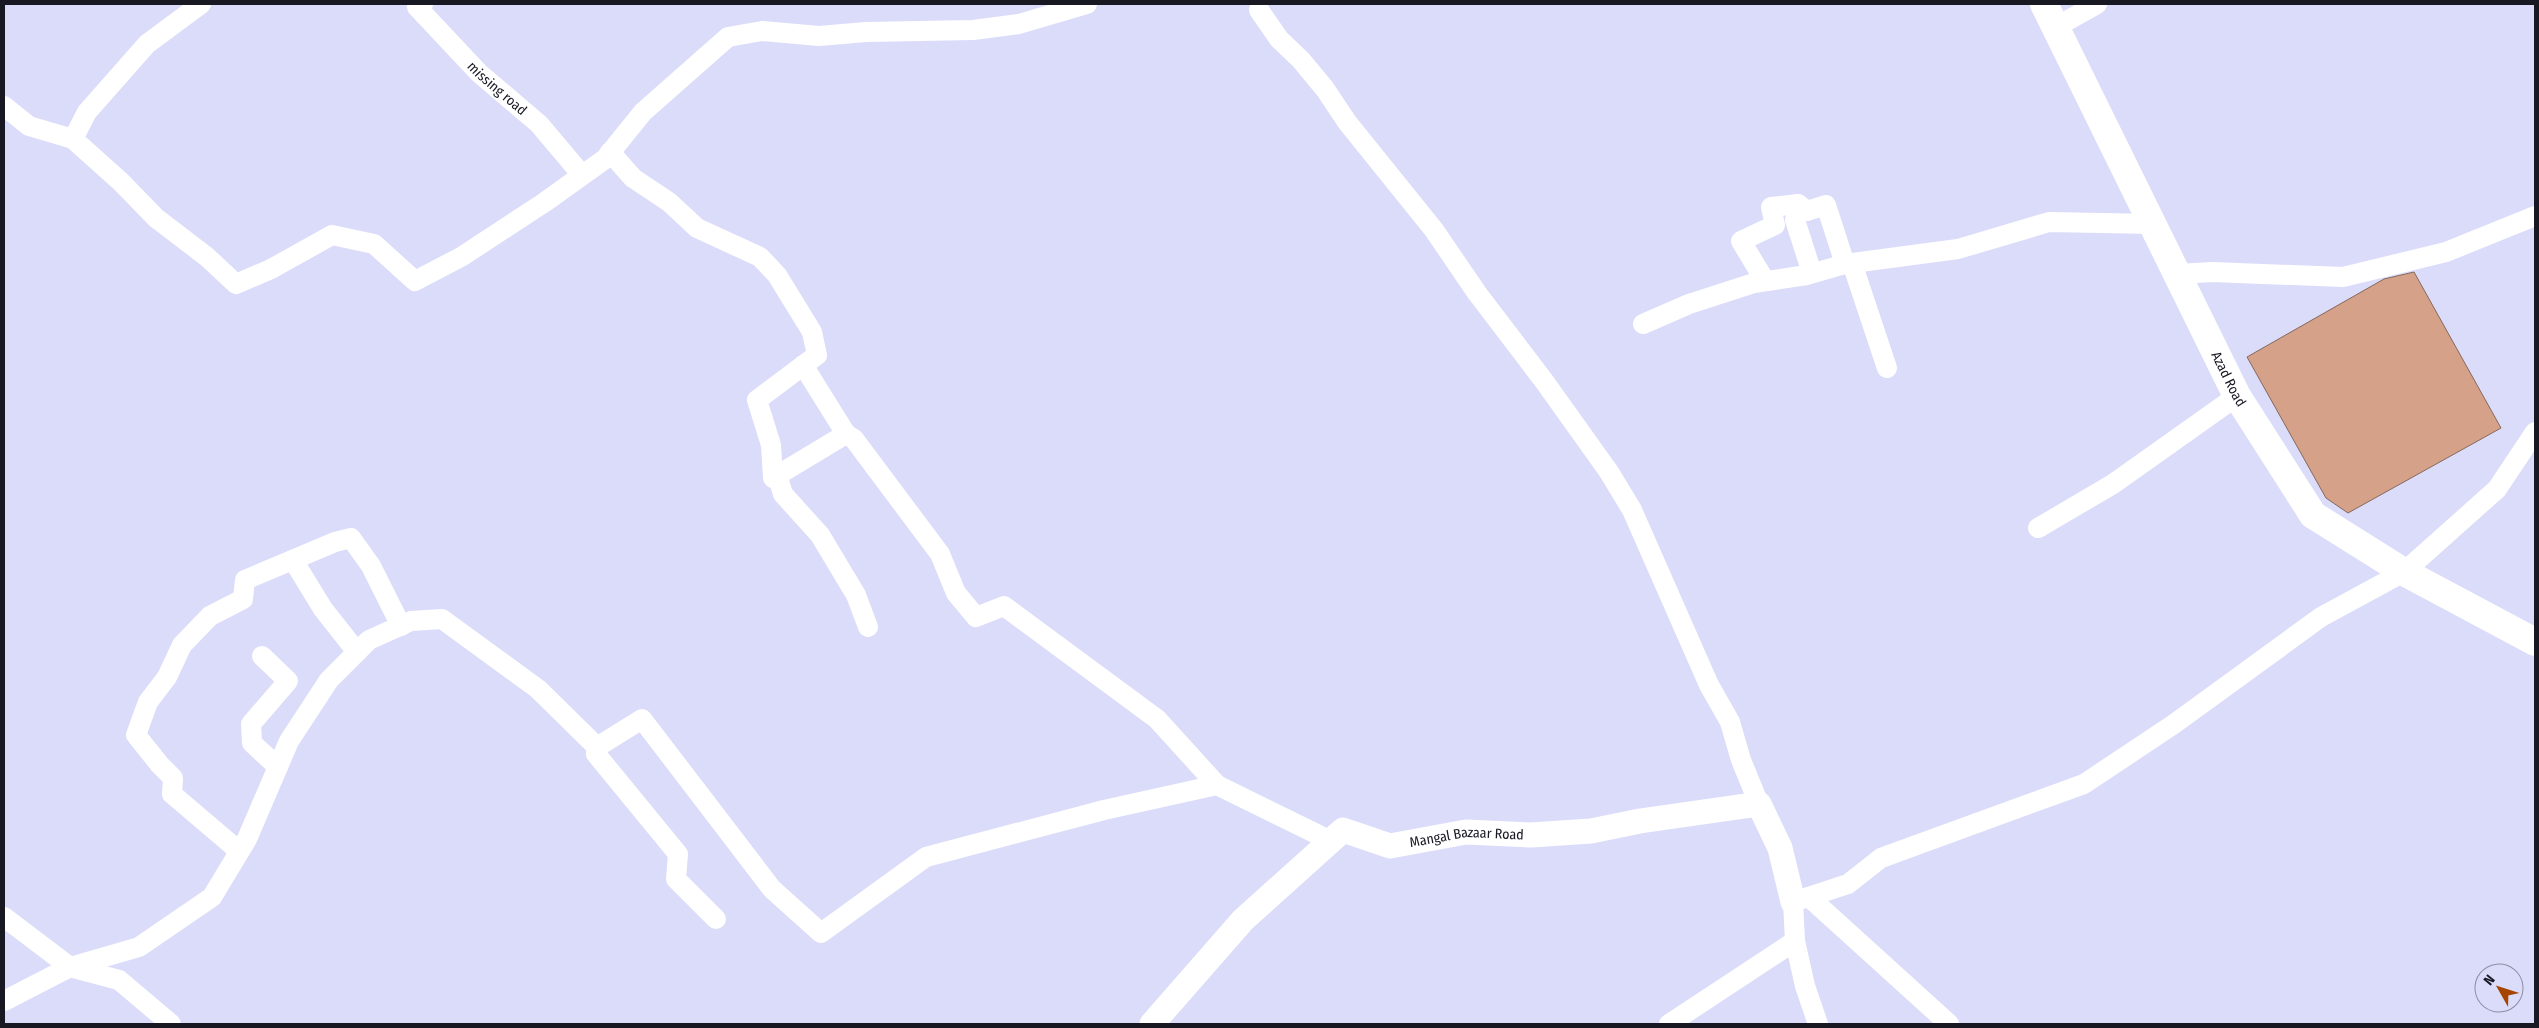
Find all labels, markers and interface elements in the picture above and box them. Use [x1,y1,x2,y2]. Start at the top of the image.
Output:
street label: missing road [464,58,530,119]
street label: Azad Road [2207,349,2250,410]
street label: Mangal Bazaar Road [1408,824,1524,851]
north arrow [2474,963,2524,1013]
text: N [2480,972,2499,989]

